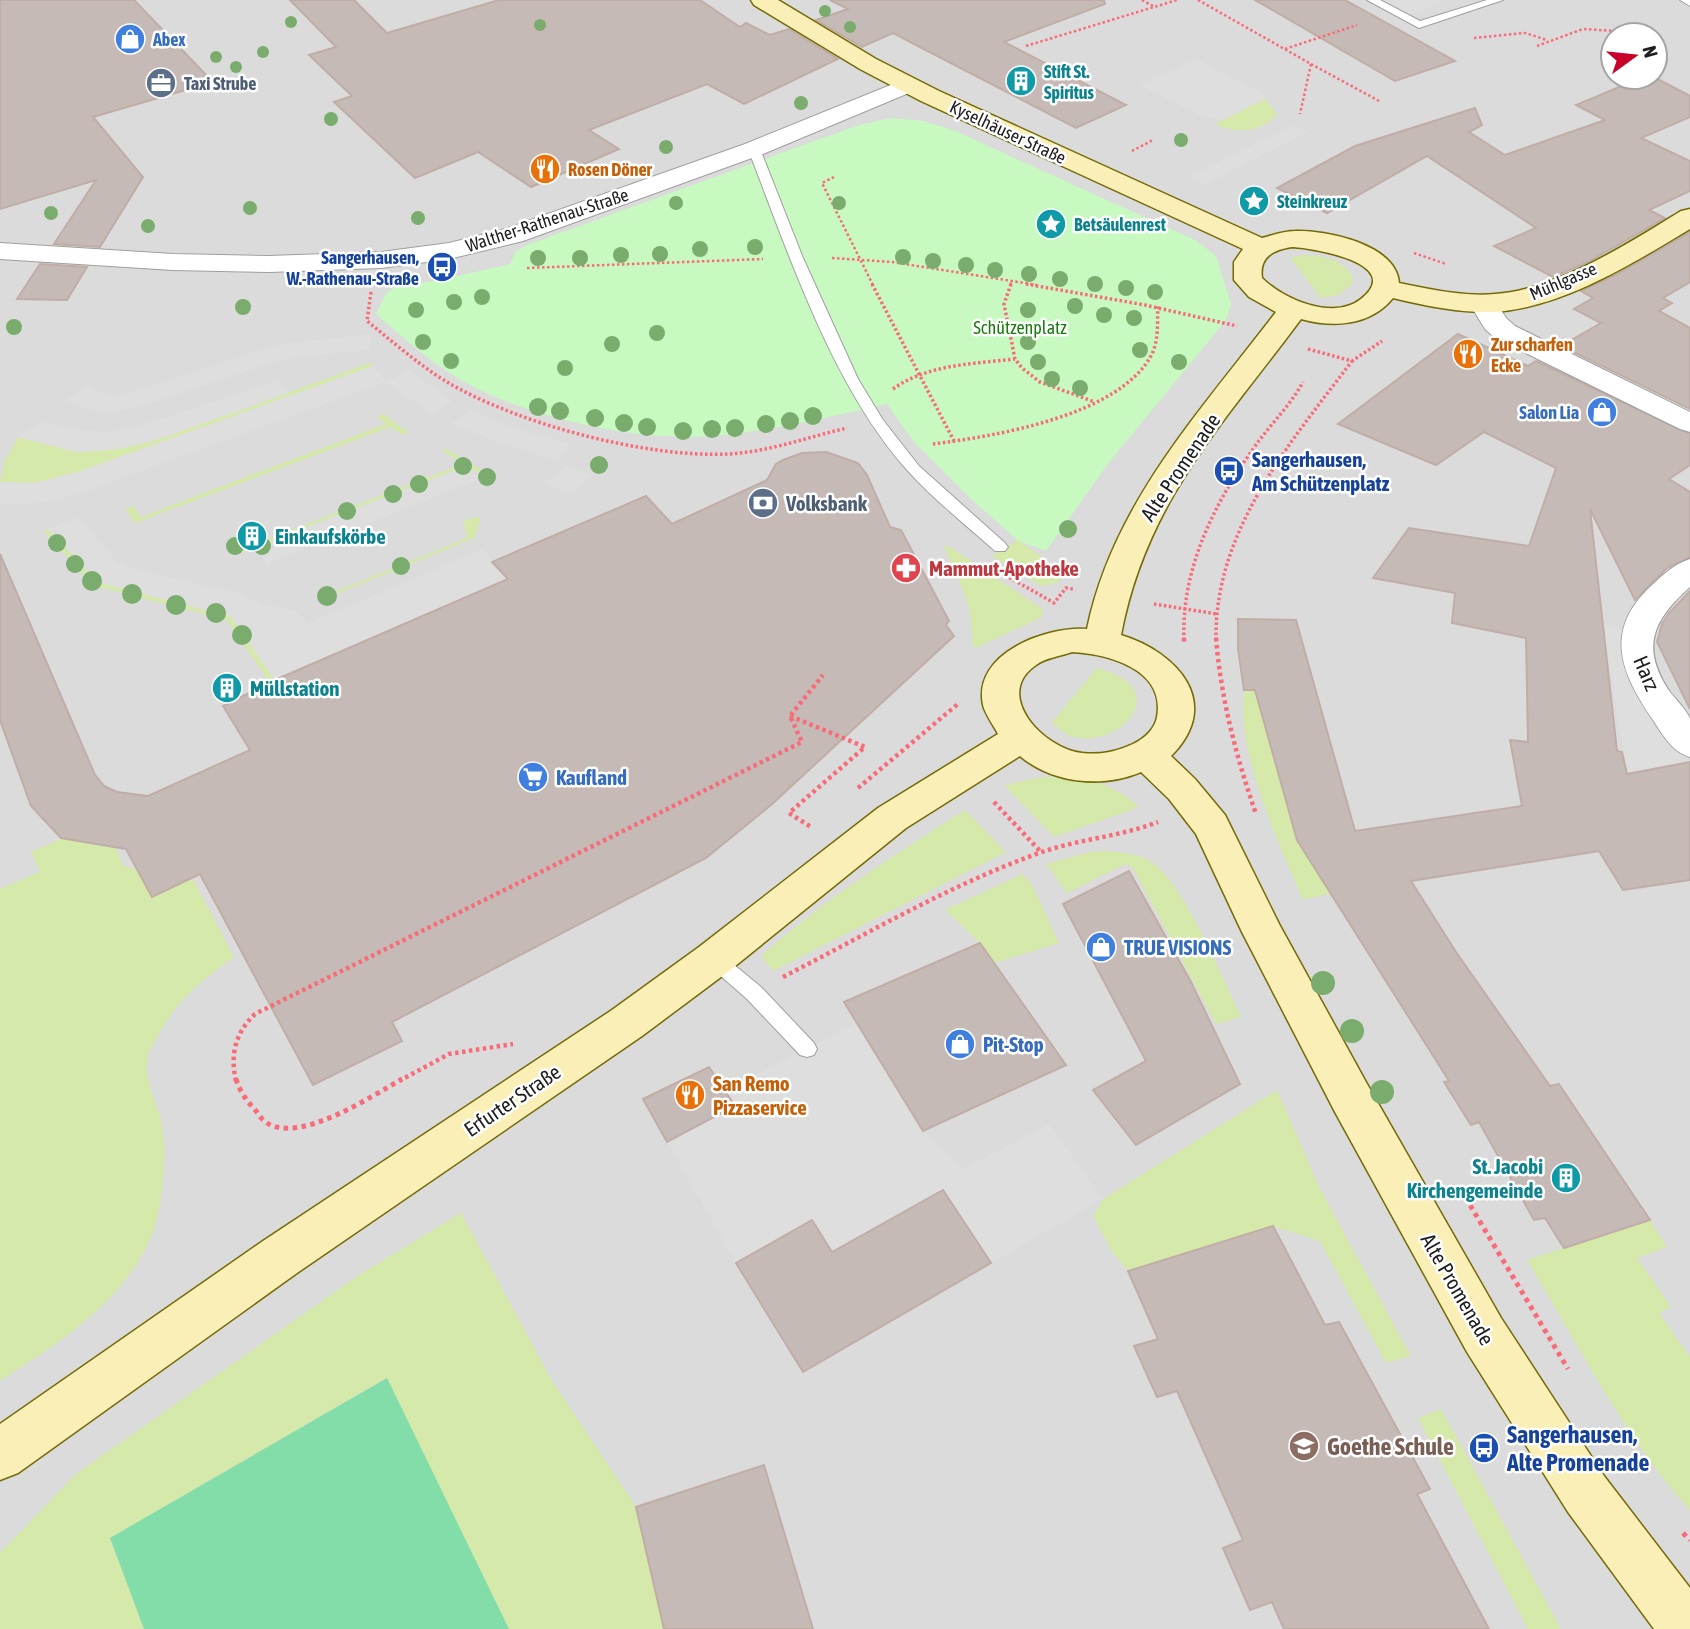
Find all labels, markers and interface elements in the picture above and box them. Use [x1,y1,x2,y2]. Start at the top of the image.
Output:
north arrow [1599,21,1669,91]
shop icon: Abex [113,22,147,56]
place label: Abex [152,29,186,50]
text: N [1638,43,1662,60]
place label: Stift St. Spiritus [1044,61,1095,103]
building icon: Stift St. Spiritus [1004,64,1038,98]
office icon: Taxi Strube [144,66,178,100]
place label: Taxi Strube [184,73,256,94]
street label: Kyselhäuser Straße [947,96,1069,168]
restaurant icon: Rosen Döner [528,152,562,186]
place label: Rosen Döner [568,159,653,180]
street label: Walther-Rathenau-Straße [463,184,631,256]
place icon: Steinkreuz [1237,184,1271,218]
place label: Steinkreuz [1277,191,1348,212]
place icon: Betsäulenrest [1034,207,1068,241]
place label: Betsäulenrest [1074,214,1167,235]
place label: Sangerhausen, W.-Rathenau-Straße [286,247,419,289]
bus stop icon: Sangerhausen, W.-Rathenau-Straße [425,250,459,284]
street label: Mühlgasse [1526,258,1600,304]
park label: Schützenplatz [973,317,1067,338]
place label: Zur scharfen Ecke [1491,334,1573,376]
restaurant icon: Zur scharfen Ecke [1451,337,1485,371]
shop icon: Salon Lia [1585,395,1619,429]
place label: Salon Lia [1519,402,1579,423]
street label: Alte Promenade [1135,409,1225,525]
place label: Sangerhausen, Am Schützenplatz [1251,447,1390,495]
bus stop icon: Sangerhausen, Am Schützenplatz [1212,454,1246,488]
bank icon: Volksbank [746,486,780,520]
place label: Volksbank [785,491,868,515]
building icon: Einkaufskörbe [235,519,269,553]
place label: Einkaufskörbe [275,524,386,548]
pharmacy icon: Mammut-Apotheke [889,551,923,585]
place label: Mammut-Apotheke [929,556,1079,580]
street label: Harz [1629,652,1665,695]
building icon: Müllstation [210,671,244,705]
place label: Müllstation [250,676,340,700]
supermarket icon: Kaufland [516,760,550,794]
place label: Kaufland [556,765,627,789]
shop icon: TRUE VISIONS [1084,930,1118,964]
place label: TRUE VISIONS [1124,935,1231,959]
shop icon: Pit-Stop [943,1027,977,1061]
place label: Pit-Stop [983,1032,1044,1056]
street label: Erfurter Straße [459,1059,565,1141]
place label: San Remo Pizzaservice [713,1071,807,1119]
restaurant icon: San Remo Pizzaservice [673,1078,707,1112]
place label: St. Jacobi Kirchengemeinde [1407,1154,1543,1202]
building icon: St. Jacobi Kirchengemeinde [1549,1161,1583,1195]
street label: Alte Promenade [1416,1229,1500,1349]
place label: Sangerhausen, Alte Promenade [1506,1421,1649,1476]
school or university icon: Goethe Schule [1287,1429,1321,1463]
bus stop icon: Sangerhausen, Alte Promenade [1467,1431,1501,1465]
place label: Goethe Schule [1327,1433,1454,1460]

